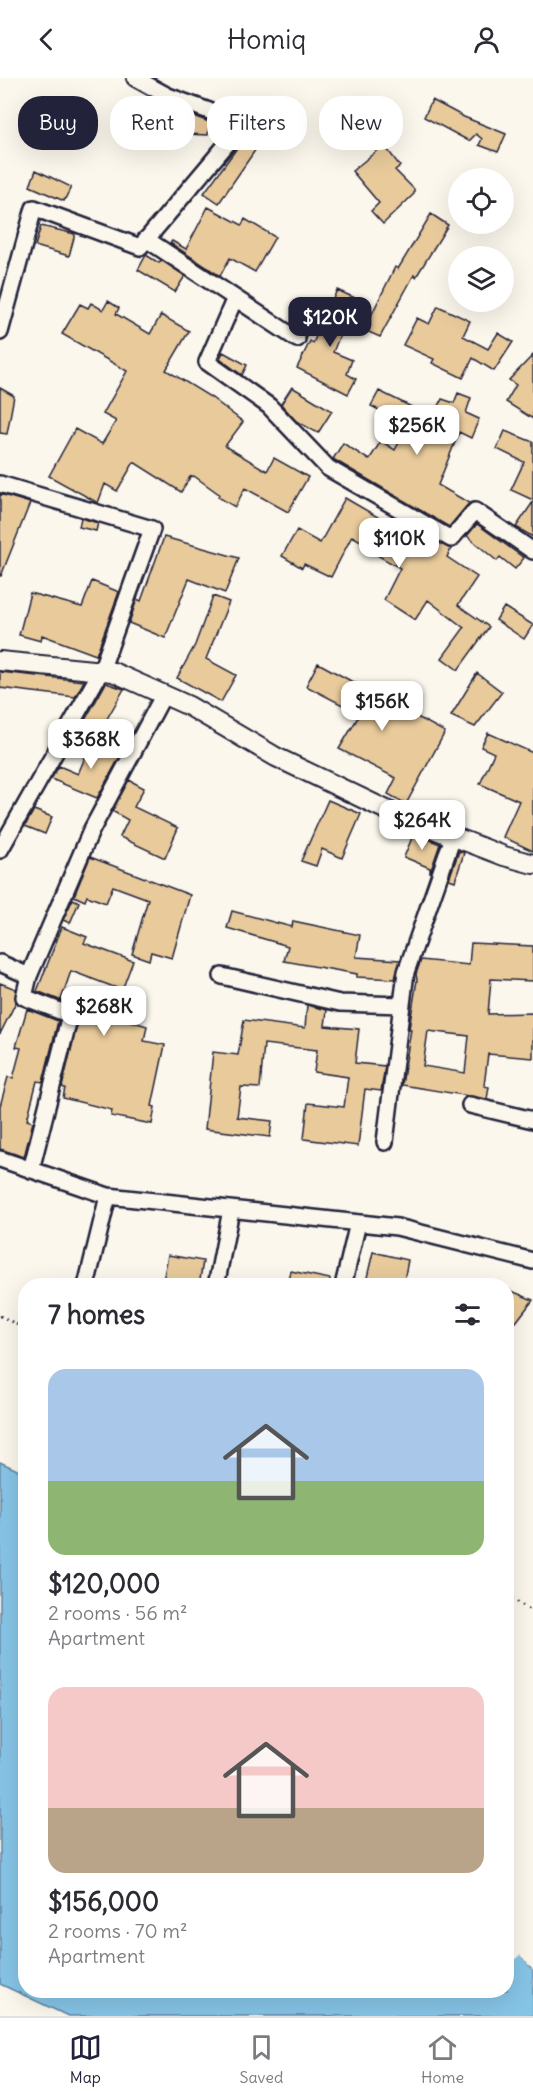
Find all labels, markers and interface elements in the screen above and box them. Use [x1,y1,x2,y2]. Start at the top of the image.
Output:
text: Homiq [227,22,306,56]
icon: back [30,23,63,56]
icon: person [470,23,503,56]
chip: Buy [18,96,98,150]
chip: Rent [110,96,195,150]
chip: Filters [207,96,307,150]
chip: New [319,96,403,150]
map controls [448,168,514,312]
button: locate [448,168,514,234]
button: layers [448,246,514,312]
pin: $120K [288,297,372,348]
text: $120K [302,304,358,329]
pin: $256K [375,405,459,456]
text: $256K [388,412,446,437]
pin: $110K [357,518,441,569]
text: $110K [373,525,425,550]
pin: $156K [340,681,424,732]
text: $156K [355,688,409,713]
pin: $368K [49,719,133,770]
text: $368K [62,726,120,751]
pin: $264K [380,800,464,851]
text: $264K [393,807,451,832]
pin: $268K [62,986,146,1037]
text: $268K [75,993,133,1018]
text: 7 homes [48,1298,145,1331]
icon: filters [451,1298,484,1331]
icon: home [212,1408,320,1516]
text: $120,000 [48,1567,160,1600]
text: 2 rooms · 56 m² [48,1600,188,1625]
text: Apartment [48,1625,145,1650]
icon: home [212,1726,320,1834]
text: $156,000 [48,1885,159,1918]
text: 2 rooms · 70 m² [48,1918,188,1943]
text: Apartment [48,1943,145,1968]
tab: Map [69,2031,102,2087]
tab: Saved [240,2031,283,2087]
tab: Home [421,2031,464,2087]

